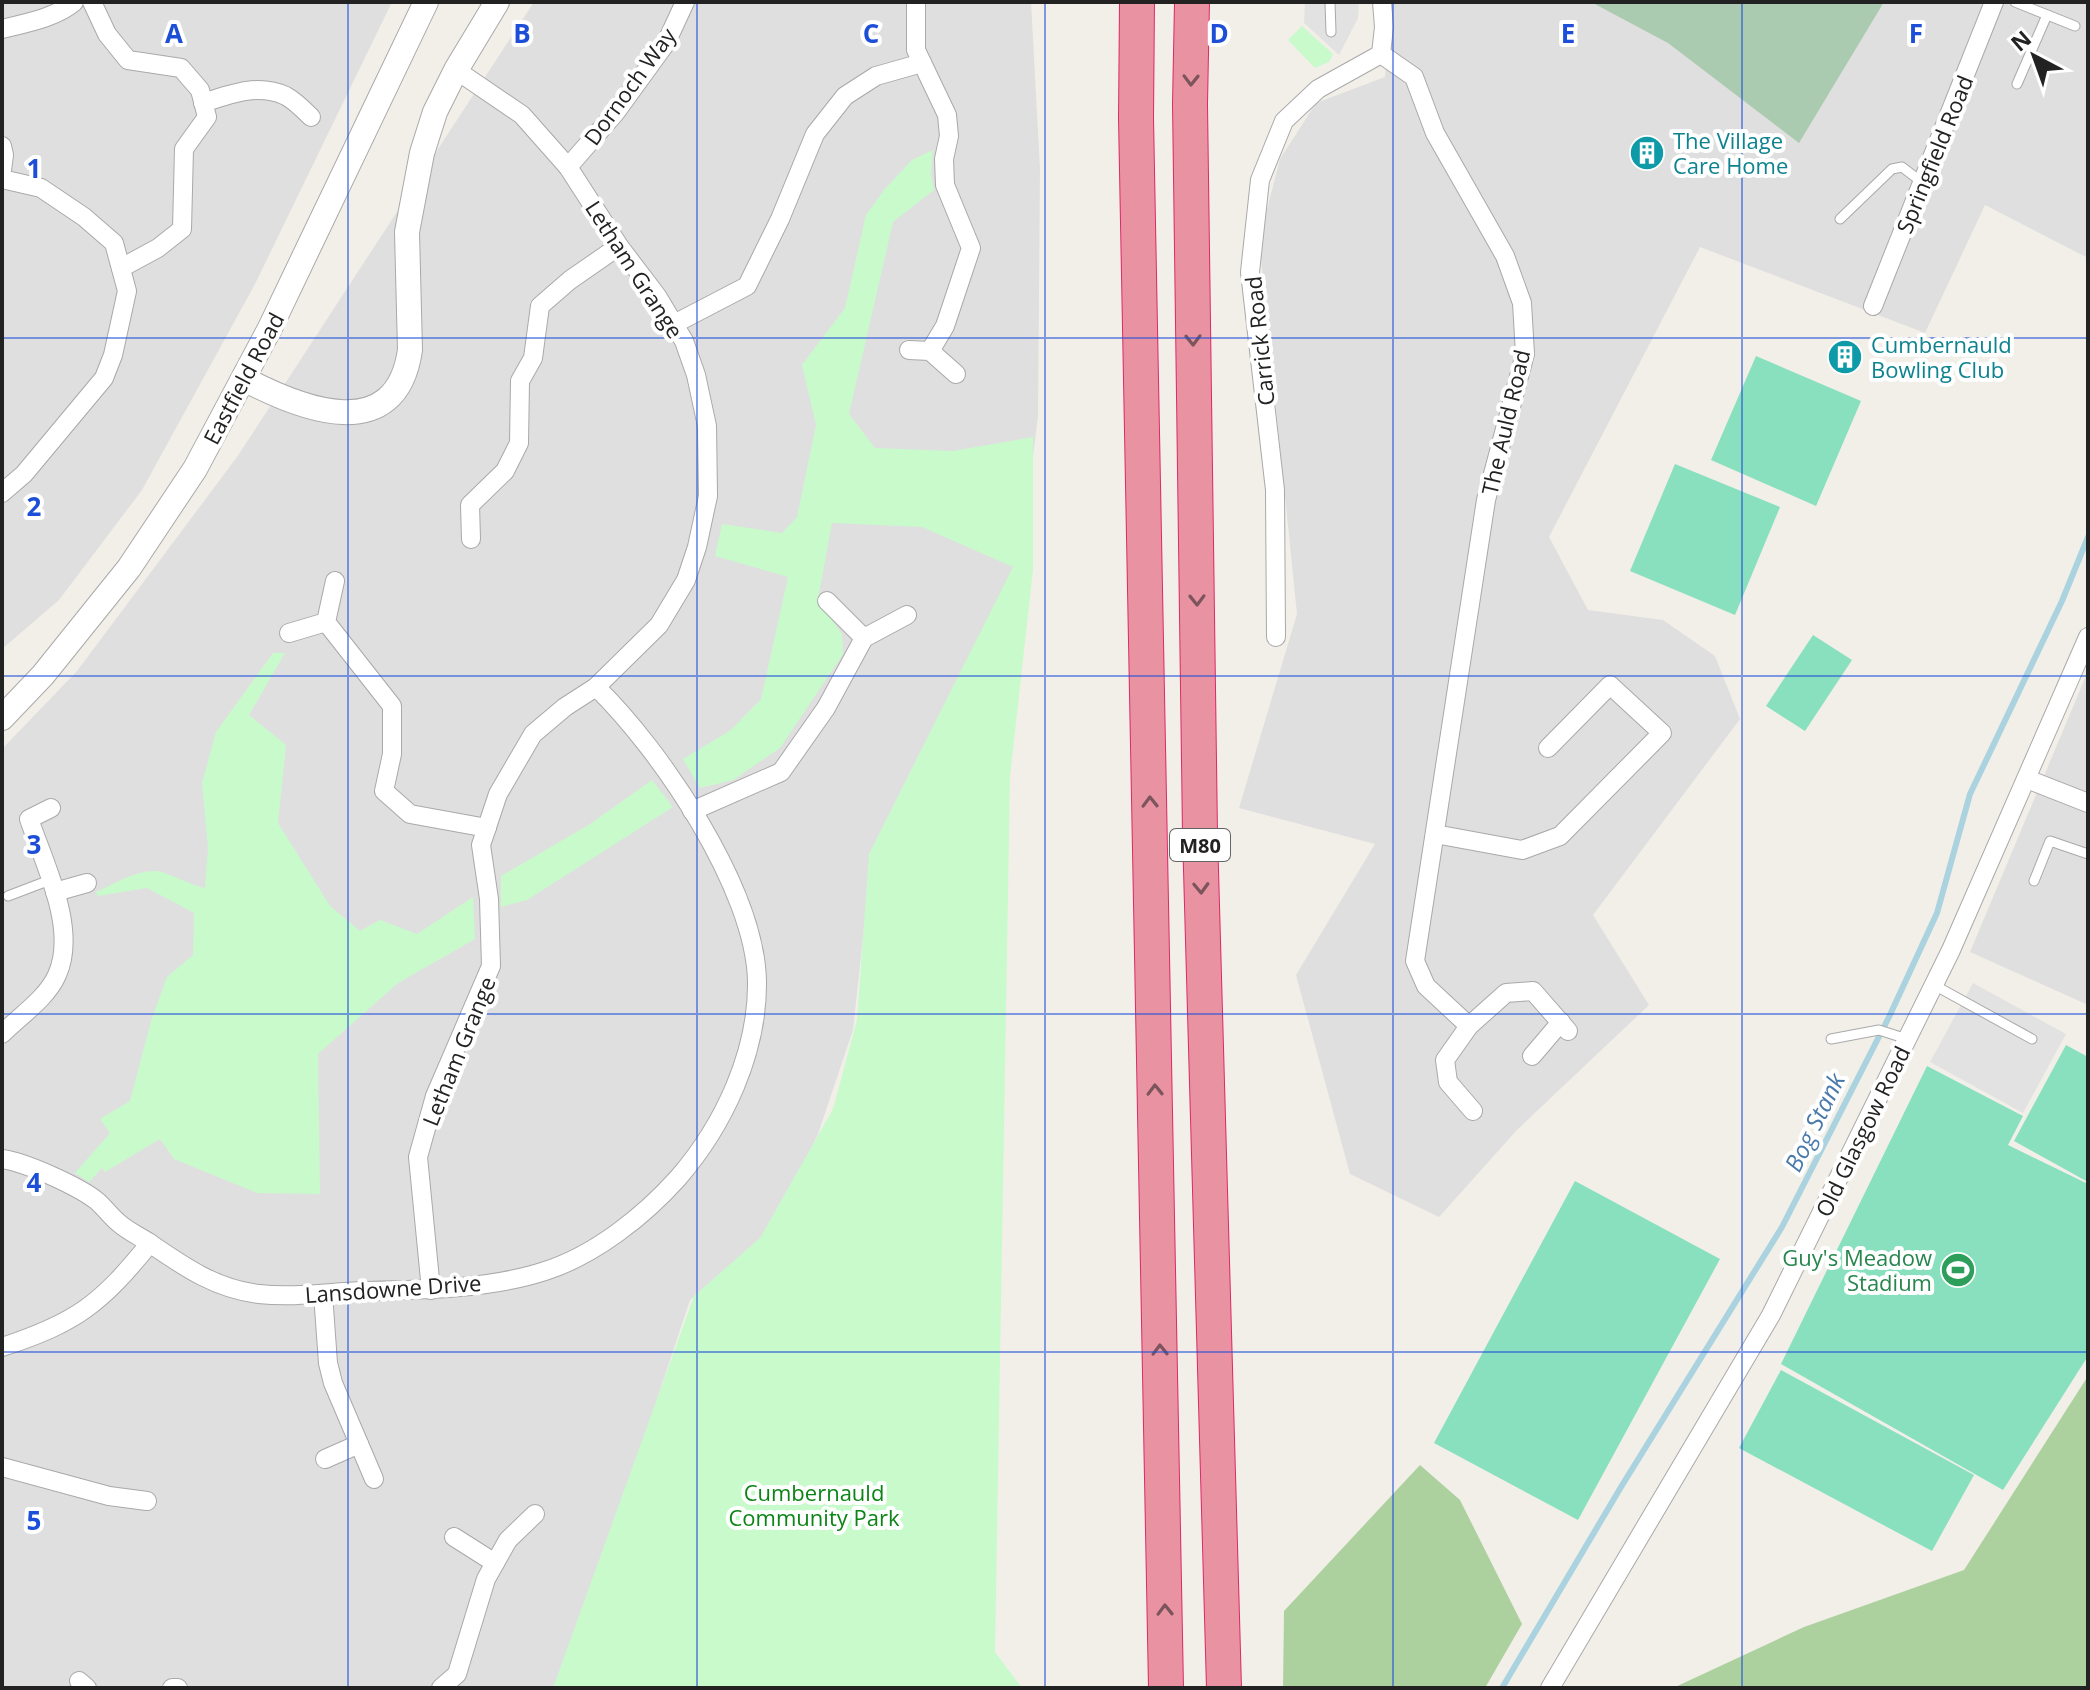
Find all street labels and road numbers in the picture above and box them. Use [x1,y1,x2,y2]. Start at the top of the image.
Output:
street label: Dornoch Way [576,20,682,151]
street label: Springfield Road [1889,70,1979,238]
street label: Letham Grange [579,194,691,344]
street label: Carrick Road [1237,275,1281,407]
street label: Eastfield Road [196,307,290,449]
street label: The Auld Road [1474,346,1536,498]
road number: M80 [1170,829,1230,861]
street label: Letham Grange [414,972,502,1130]
street label: Old Glasgow Road [1808,1041,1916,1221]
street label: Lansdowne Drive [304,1267,482,1309]

